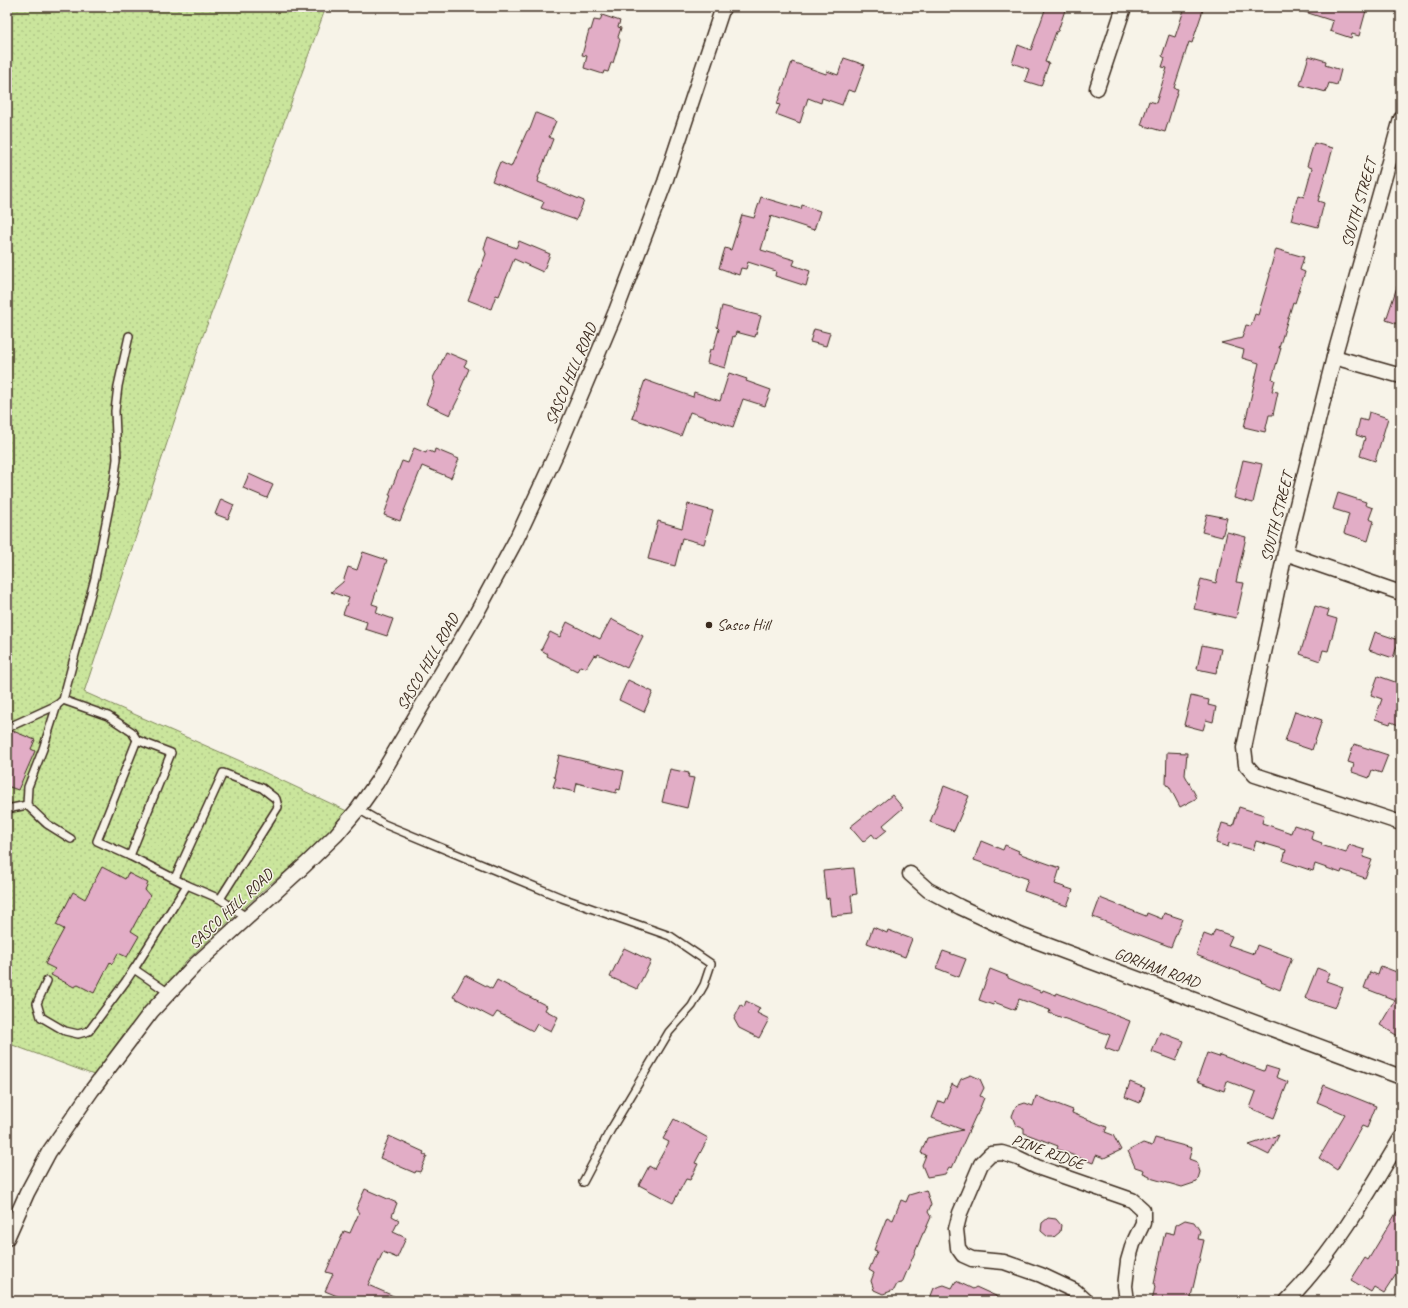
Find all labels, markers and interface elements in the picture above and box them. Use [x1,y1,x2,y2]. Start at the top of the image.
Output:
street label: SOUTH STREET [1337,153,1382,250]
street label: SASCO HILL ROAD [541,319,602,428]
street label: SOUTH STREET [1256,467,1299,564]
street label: SASCO HILL ROAD [392,609,465,714]
place label: Sasco Hill [717,615,773,635]
marker: Sasco Hill [704,620,714,630]
street label: SASCO HILL ROAD [185,864,279,953]
street label: GORHAM ROAD [1112,943,1204,993]
street label: PINE RIDGE [1009,1130,1089,1175]

